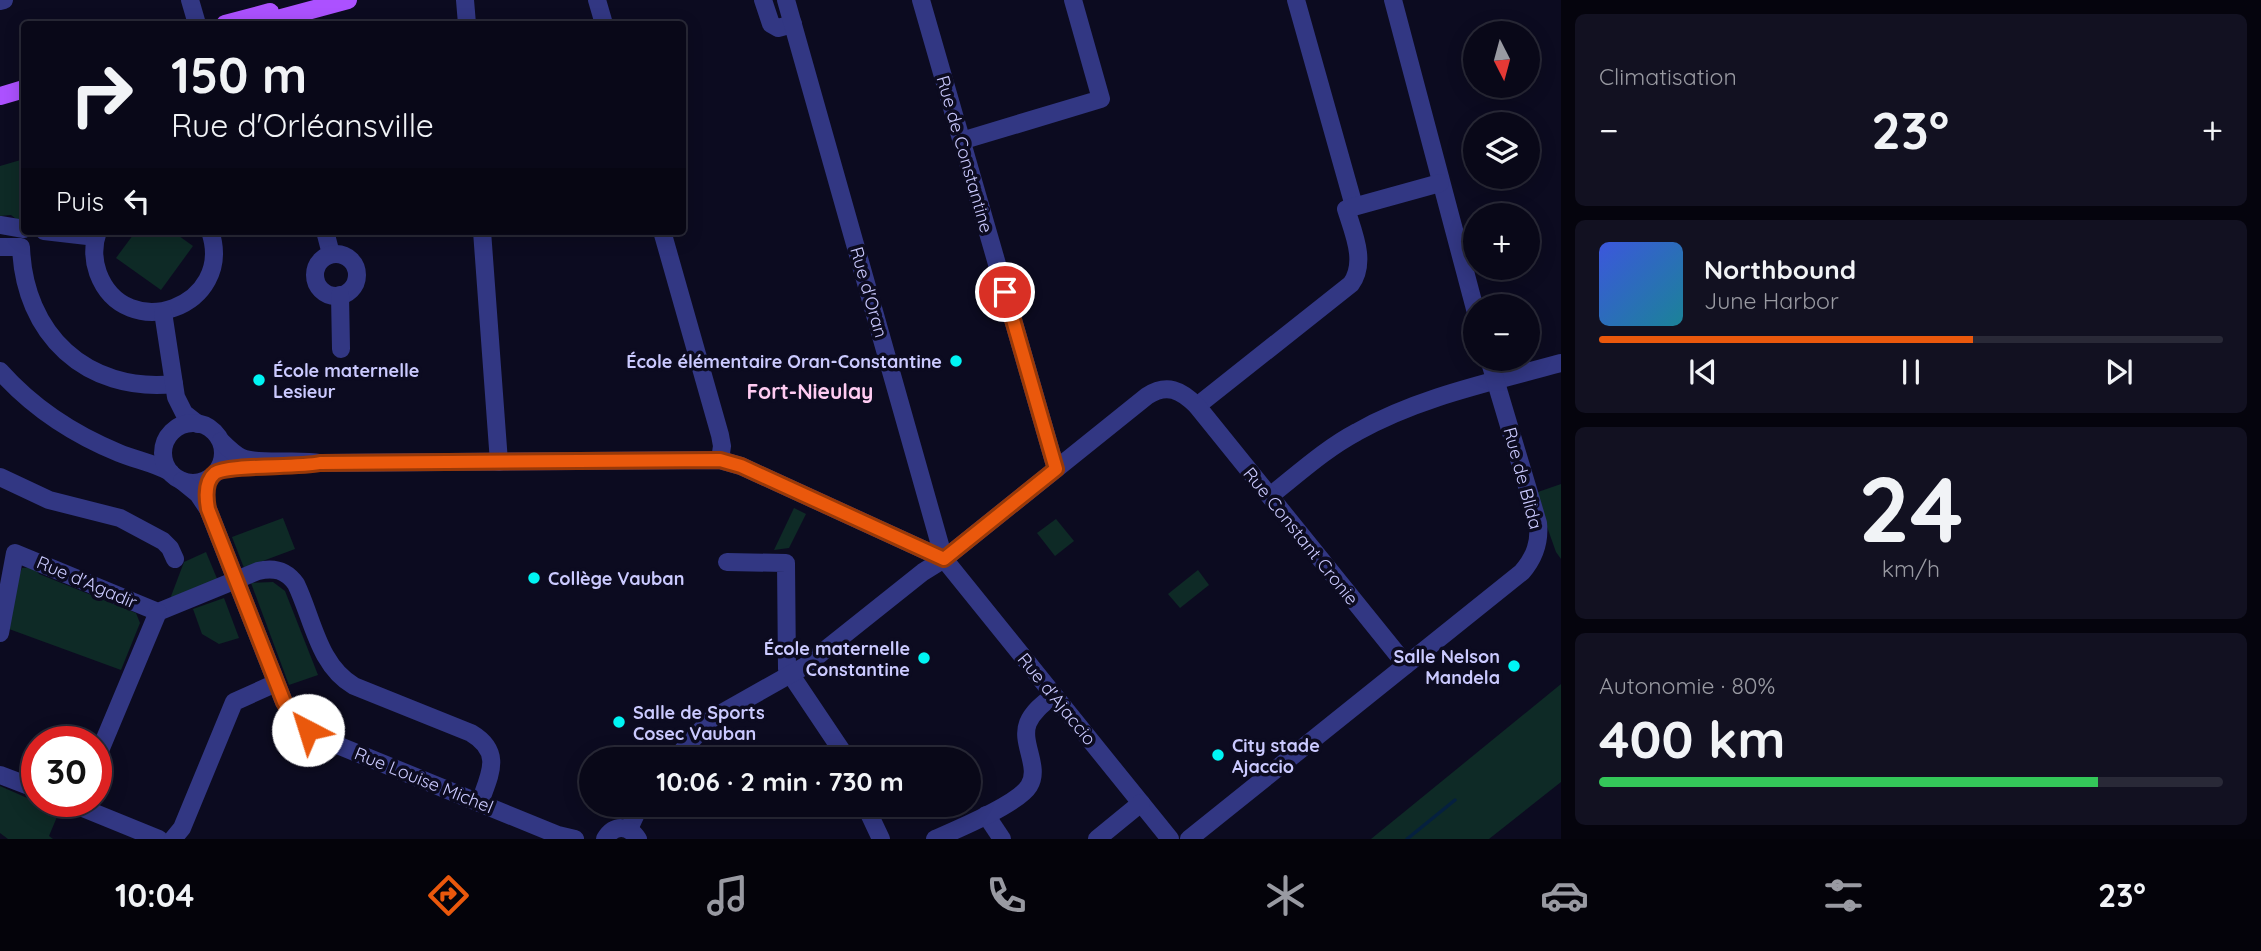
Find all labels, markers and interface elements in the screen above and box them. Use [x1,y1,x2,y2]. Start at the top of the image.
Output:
north arrow [1463,21,1540,98]
map controls [1463,21,1540,371]
text: 150 m [171,44,307,105]
icon: right [56,49,147,140]
text: Climatisation [1599,62,1737,91]
street label: Rue de Constantine [932,73,998,235]
text: 23° [1871,97,1949,162]
text: Rue d'Orléansville [171,105,434,145]
text: − [1599,106,1619,154]
text: + [2202,106,2223,154]
button: layers [1463,112,1540,189]
icon: left [118,182,156,220]
text: Puis [56,185,104,218]
button: + [1463,203,1540,280]
street label: Rue d'Oran [845,244,893,340]
text: Northbound [1704,253,1856,286]
pin [975,262,1035,322]
icon: arrive [986,273,1024,311]
text: June Harbor [1704,286,1839,315]
button: − [1463,294,1540,371]
place label: École élémentaire Oran-Constantine [626,350,942,373]
marker: École élémentaire Oran-Constantine [948,353,964,369]
icon: previous [1684,353,1722,391]
icon: pause [1892,353,1930,391]
icon: next [2100,353,2138,391]
place label: École maternelle Lesieur [273,359,419,403]
marker: École maternelle Lesieur [251,372,267,388]
district label: Fort-Nieulay [747,378,873,404]
street label: Rue de Blida [1498,424,1548,532]
text: 24 [1858,451,1964,565]
street label: Rue Constant Cronie [1238,462,1364,610]
street label: Rue d'Agadir [33,551,141,614]
text: km/h [1882,554,1940,583]
place label: Collège Vauban [548,567,684,590]
marker: Collège Vauban [526,570,542,586]
place label: École maternelle Constantine [764,637,910,681]
place label: Salle Nelson Mandela [1393,645,1500,689]
street label: Rue d'Ajaccio [1013,648,1101,750]
marker: École maternelle Constantine [916,650,932,666]
marker: Salle Nelson Mandela [1506,658,1522,674]
text: Autonomie · 80% [1599,671,1775,700]
position arrow [271,693,345,767]
place label: Salle de Sports Cosec Vauban [633,701,765,745]
text: 400 km [1599,706,1786,771]
marker: Salle de Sports Cosec Vauban [611,714,627,730]
speed limit sign: 30 [21,726,112,817]
place label: City stade Ajaccio [1232,734,1320,778]
street label: Rue Louise Michel [351,742,497,818]
marker: City stade Ajaccio [1210,747,1226,763]
text: 10:06 · 2 min · 730 m [656,765,904,798]
icon: directions [424,871,473,920]
icon: music [703,871,752,920]
icon: phone [982,871,1031,920]
icon: climate [1261,871,1310,920]
icon: car [1540,871,1589,920]
icon: filters [1819,871,1868,920]
text: 10:04 [115,875,194,915]
text: 23° [2098,875,2146,915]

